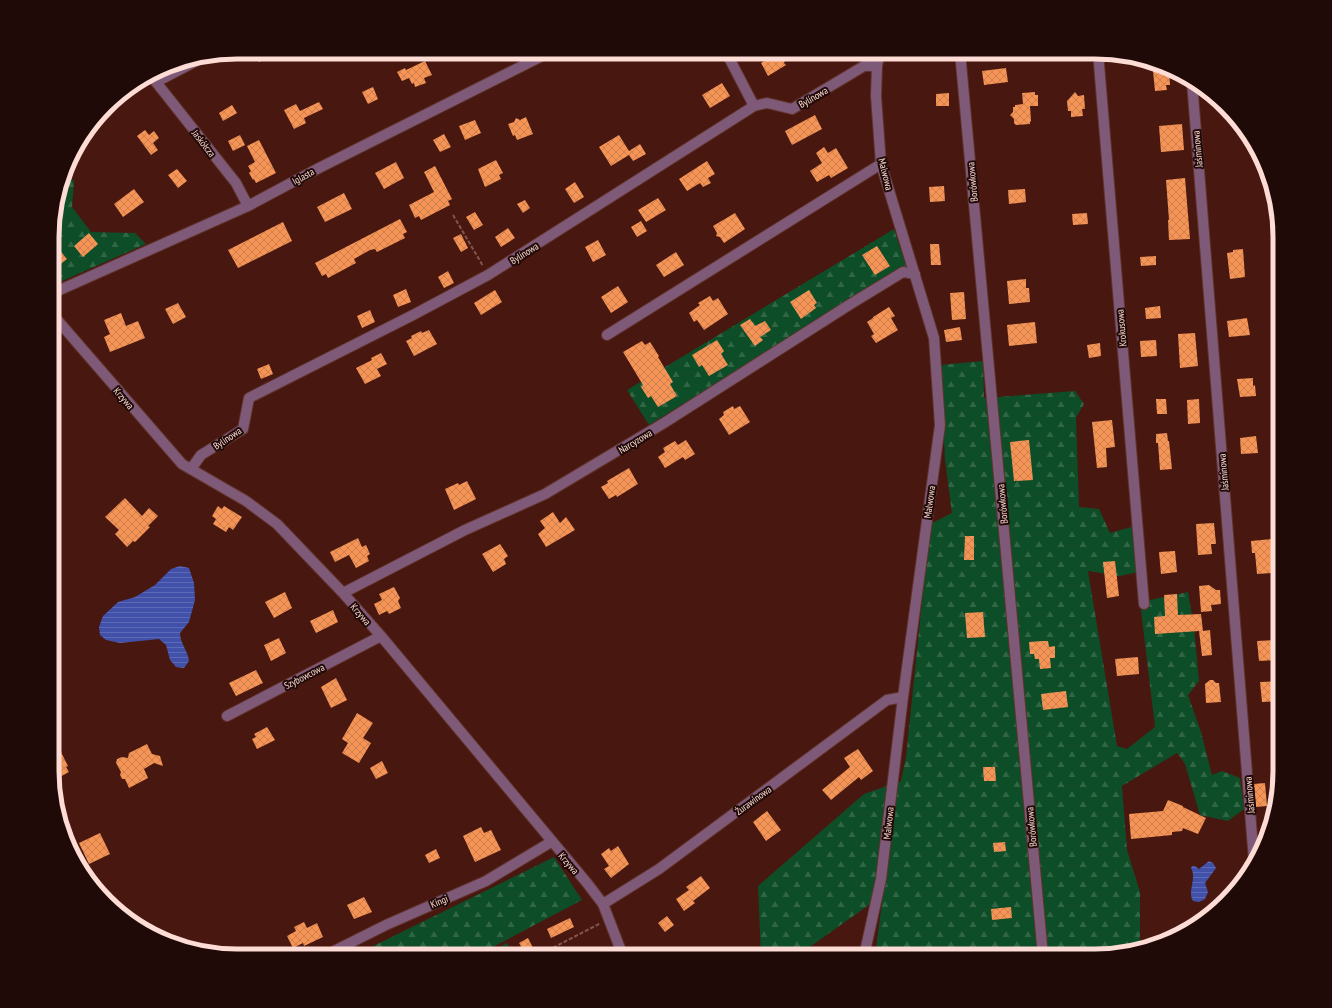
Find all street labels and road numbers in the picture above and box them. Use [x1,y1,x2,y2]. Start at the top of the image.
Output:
street label: Bylinowa [796,84,830,111]
street label: Jaskółcza [188,126,218,160]
street label: Jaśminowa [1189,130,1206,169]
street label: Malwowa [875,157,896,192]
street label: Borówkowa [964,162,981,202]
street label: Iglasta [290,165,317,188]
street label: Bylinowa [507,240,541,267]
street label: Krokusowa [1113,309,1130,347]
street label: Krzywa [111,385,137,412]
street label: Bylinowa [211,424,244,453]
street label: Narcyzowa [616,426,654,457]
street label: Jaśminowa [1215,453,1232,492]
street label: Borówkowa [994,484,1011,524]
street label: Malwowa [921,485,938,519]
street label: Krzywa [348,601,374,628]
street label: Szybowcowa [282,661,327,692]
street label: Jaśminowa [1241,776,1258,815]
street label: Żurawinowa [733,783,774,818]
street label: Malwowa [880,806,897,840]
street label: Borówkowa [1023,807,1040,847]
street label: Krzywa [556,850,582,877]
street label: Kingi [428,892,450,911]

